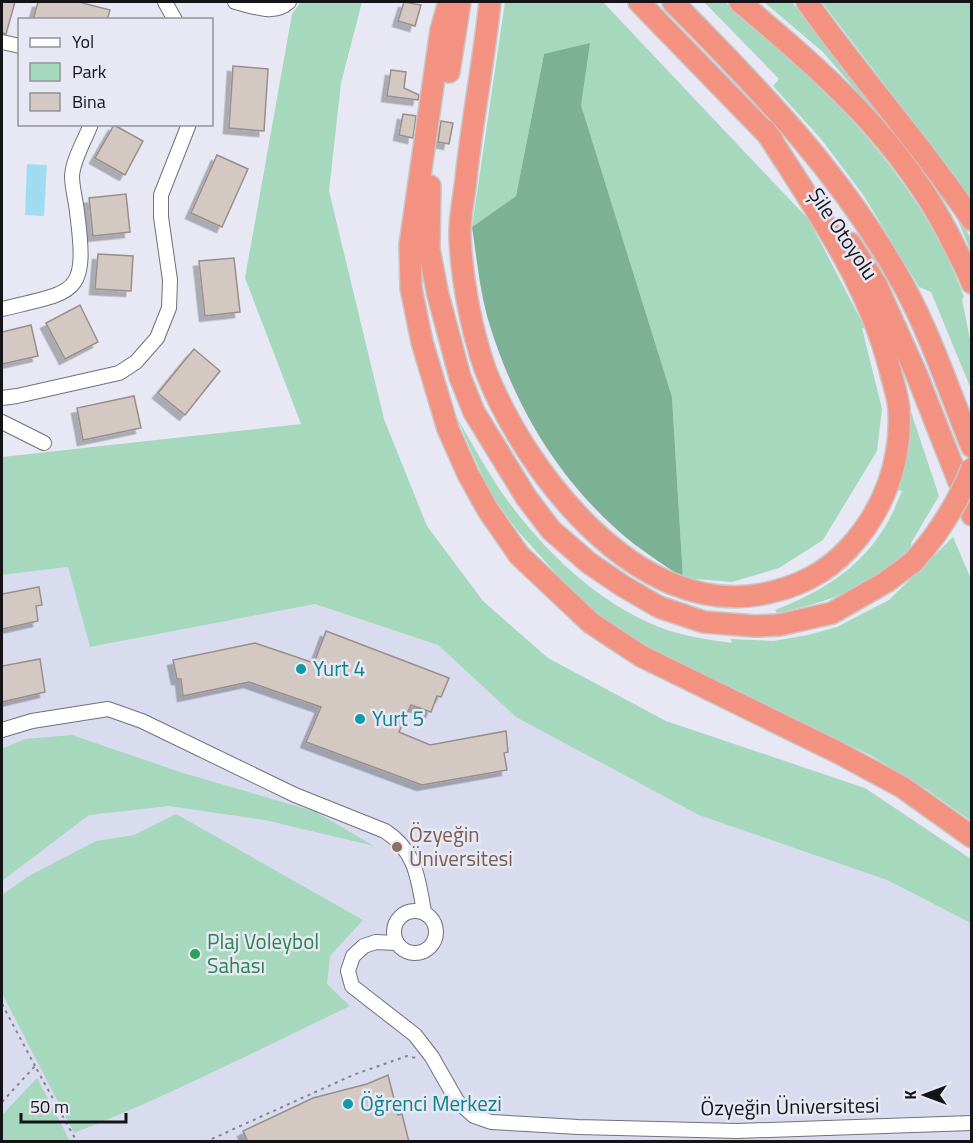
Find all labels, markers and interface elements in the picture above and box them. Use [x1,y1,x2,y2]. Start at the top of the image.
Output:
legend [18,18,213,126]
text: Yol [72,28,94,55]
text: Park [72,58,107,85]
text: Bina [72,88,106,115]
street label: Şile Otoyolu [801,181,887,286]
place label: Yurt 4 [313,652,365,684]
marker: Yurt 4 [294,662,308,676]
place label: Yurt 5 [372,702,424,734]
marker: Yurt 5 [353,712,367,726]
place label: Özyeğin Üniversitesi [409,818,513,874]
marker: Özyeğin Üniversitesi [390,840,404,854]
place label: Plaj Voleybol Sahası [207,925,319,981]
marker: Plaj Voleybol Sahası [188,947,202,961]
north arrow [895,1065,955,1125]
scale bar [21,1086,126,1124]
place label: Öğrenci Merkezi [360,1087,502,1119]
street label: Özyeğin Üniversitesi [700,1088,880,1124]
text: K [898,1090,922,1100]
text: 50 m [30,1093,69,1120]
marker: Öğrenci Merkezi [341,1097,355,1111]

